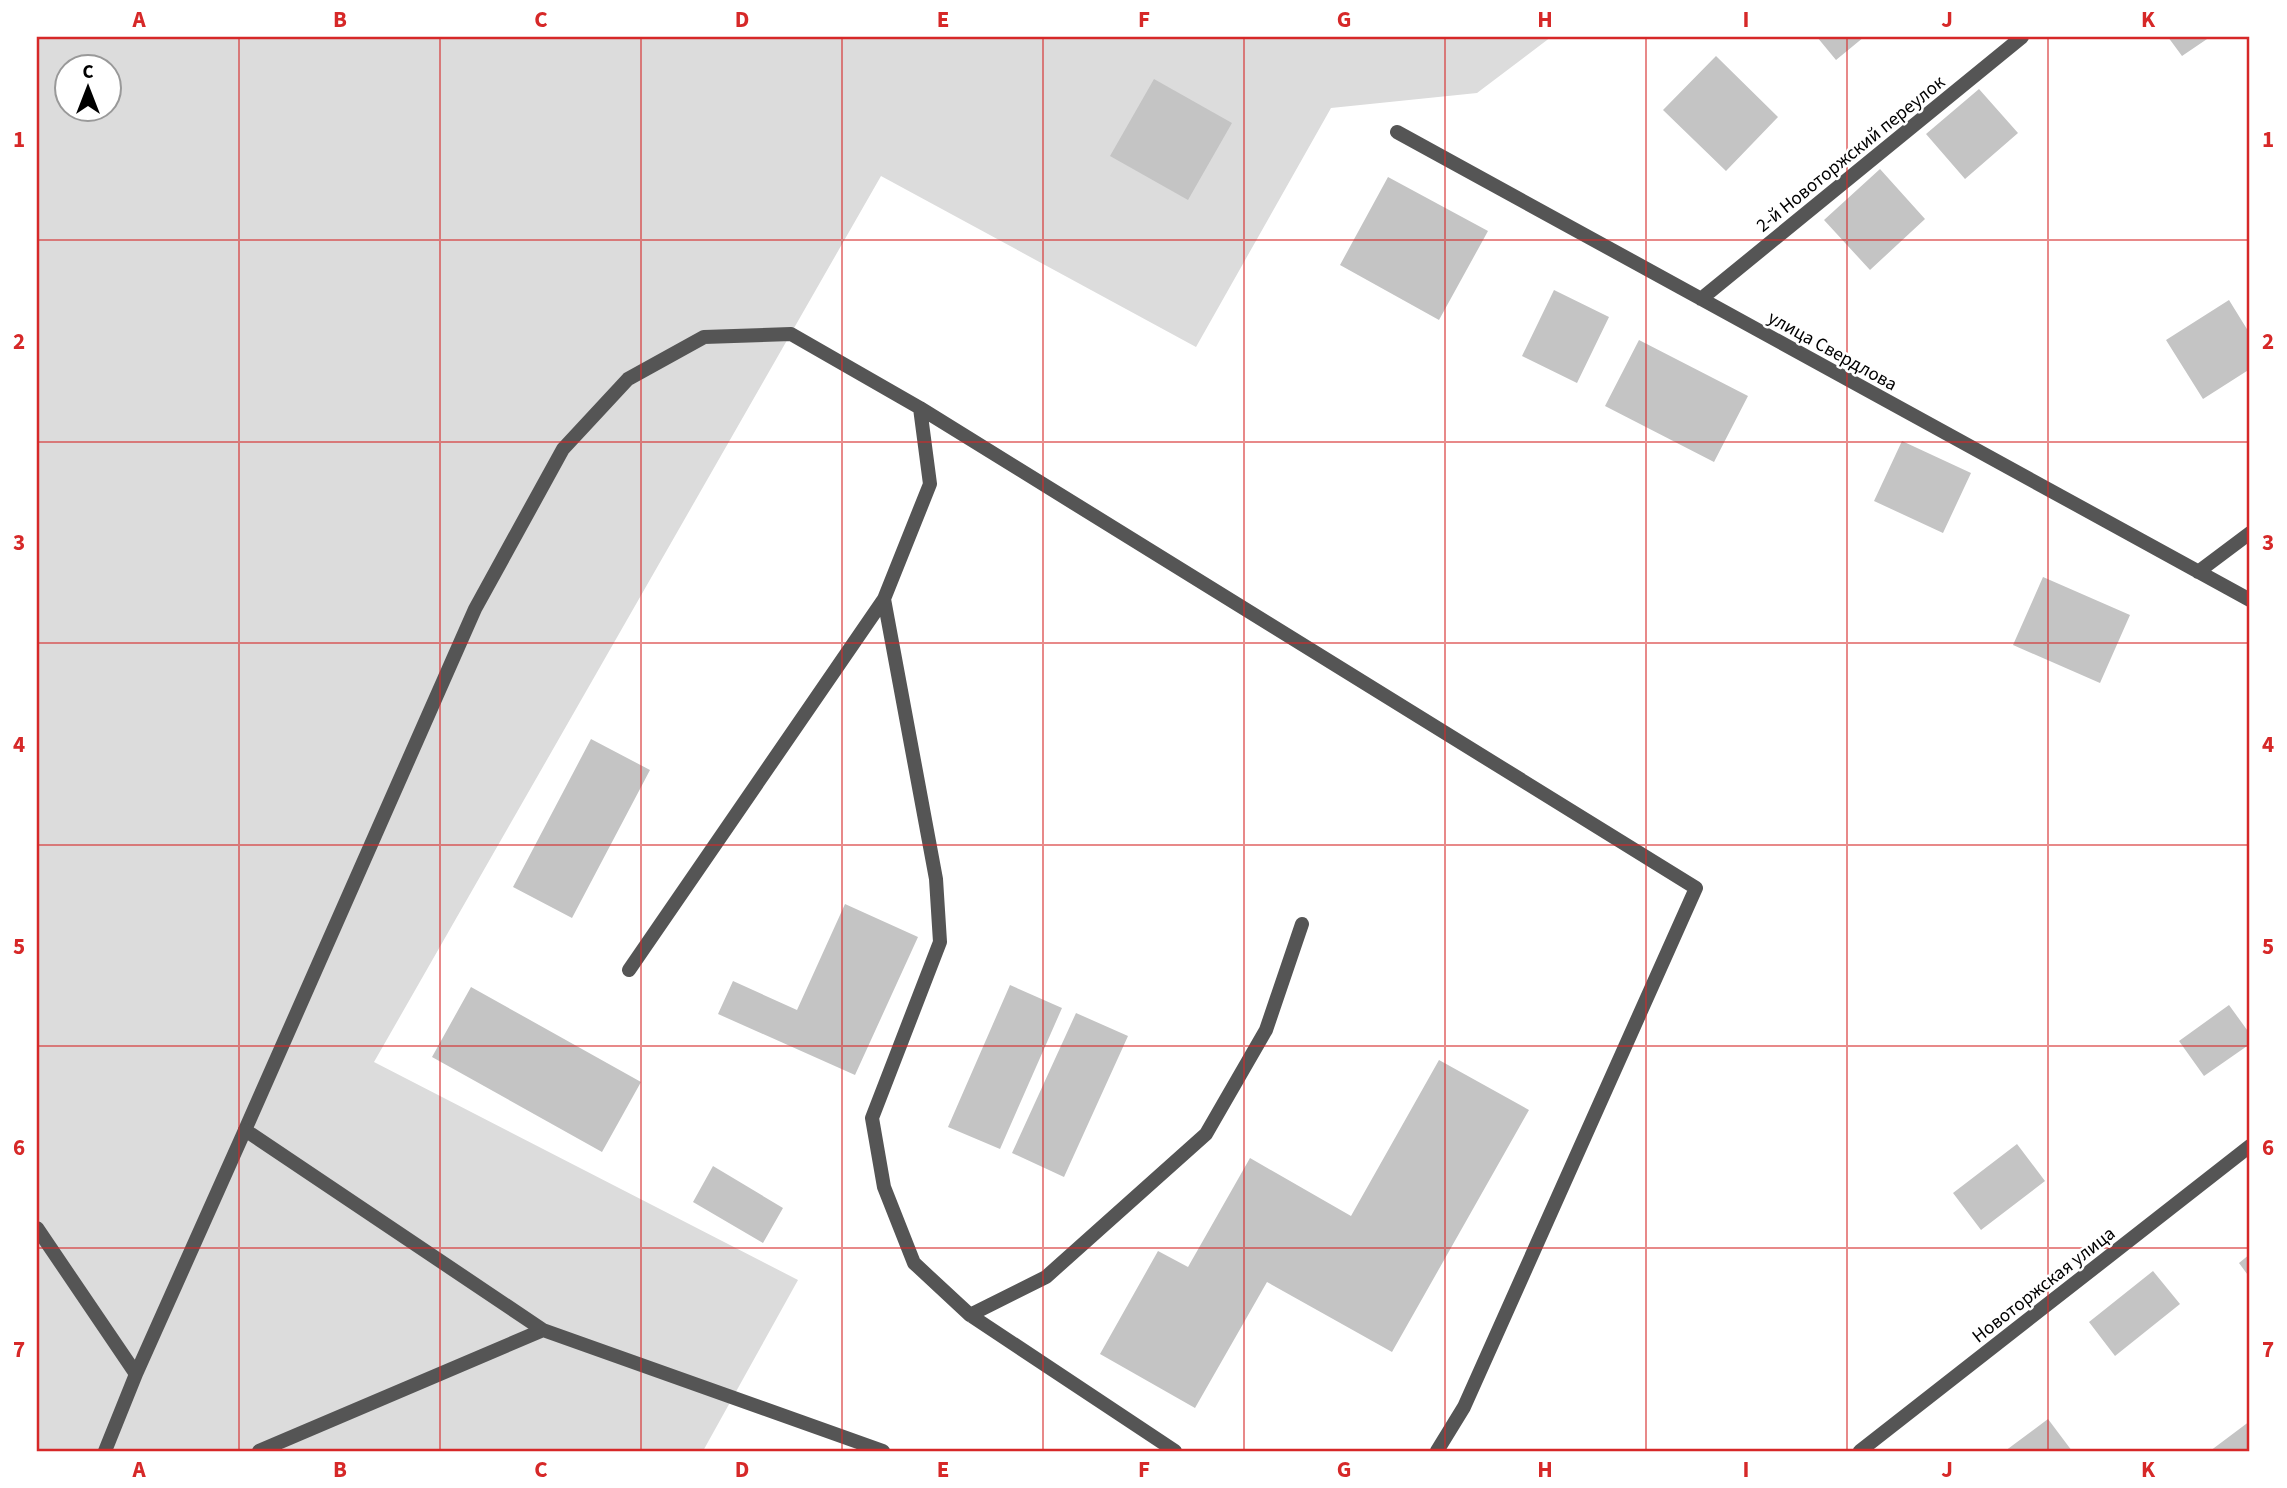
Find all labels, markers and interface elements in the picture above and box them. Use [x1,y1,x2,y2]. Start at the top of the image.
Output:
text: A [131,3,146,36]
text: B [333,3,347,36]
text: C [534,3,548,36]
text: D [735,3,749,36]
text: E [937,3,949,36]
text: F [1138,3,1150,36]
text: G [1337,3,1351,36]
text: H [1537,3,1553,36]
text: I [1743,3,1749,36]
text: J [1941,3,1953,36]
text: K [2141,3,2156,36]
north arrow [52,52,122,122]
text: С [82,59,94,86]
street label: 2-й Новоторжский переулок [1751,69,1952,239]
text: 1 [13,123,25,156]
text: 1 [2262,123,2274,156]
street label: улица Свердлова [1763,305,1902,398]
text: 2 [13,325,25,358]
text: 2 [2262,325,2274,358]
text: 3 [13,526,25,559]
text: 3 [2262,526,2274,559]
text: 4 [13,728,25,761]
text: 4 [2262,728,2274,761]
text: 5 [13,930,25,963]
text: 5 [2262,930,2274,963]
text: 6 [13,1131,25,1164]
text: 6 [2262,1131,2274,1164]
street label: Новоторжская улица [1967,1221,2121,1350]
text: 7 [13,1333,25,1366]
text: 7 [2262,1333,2274,1366]
text: A [131,1453,146,1486]
text: B [333,1453,347,1486]
text: C [534,1453,548,1486]
text: D [735,1453,749,1486]
text: E [937,1453,949,1486]
text: F [1138,1453,1150,1486]
text: G [1337,1453,1351,1486]
text: H [1537,1453,1553,1486]
text: I [1743,1453,1749,1486]
text: J [1941,1453,1953,1486]
text: K [2141,1453,2156,1486]

